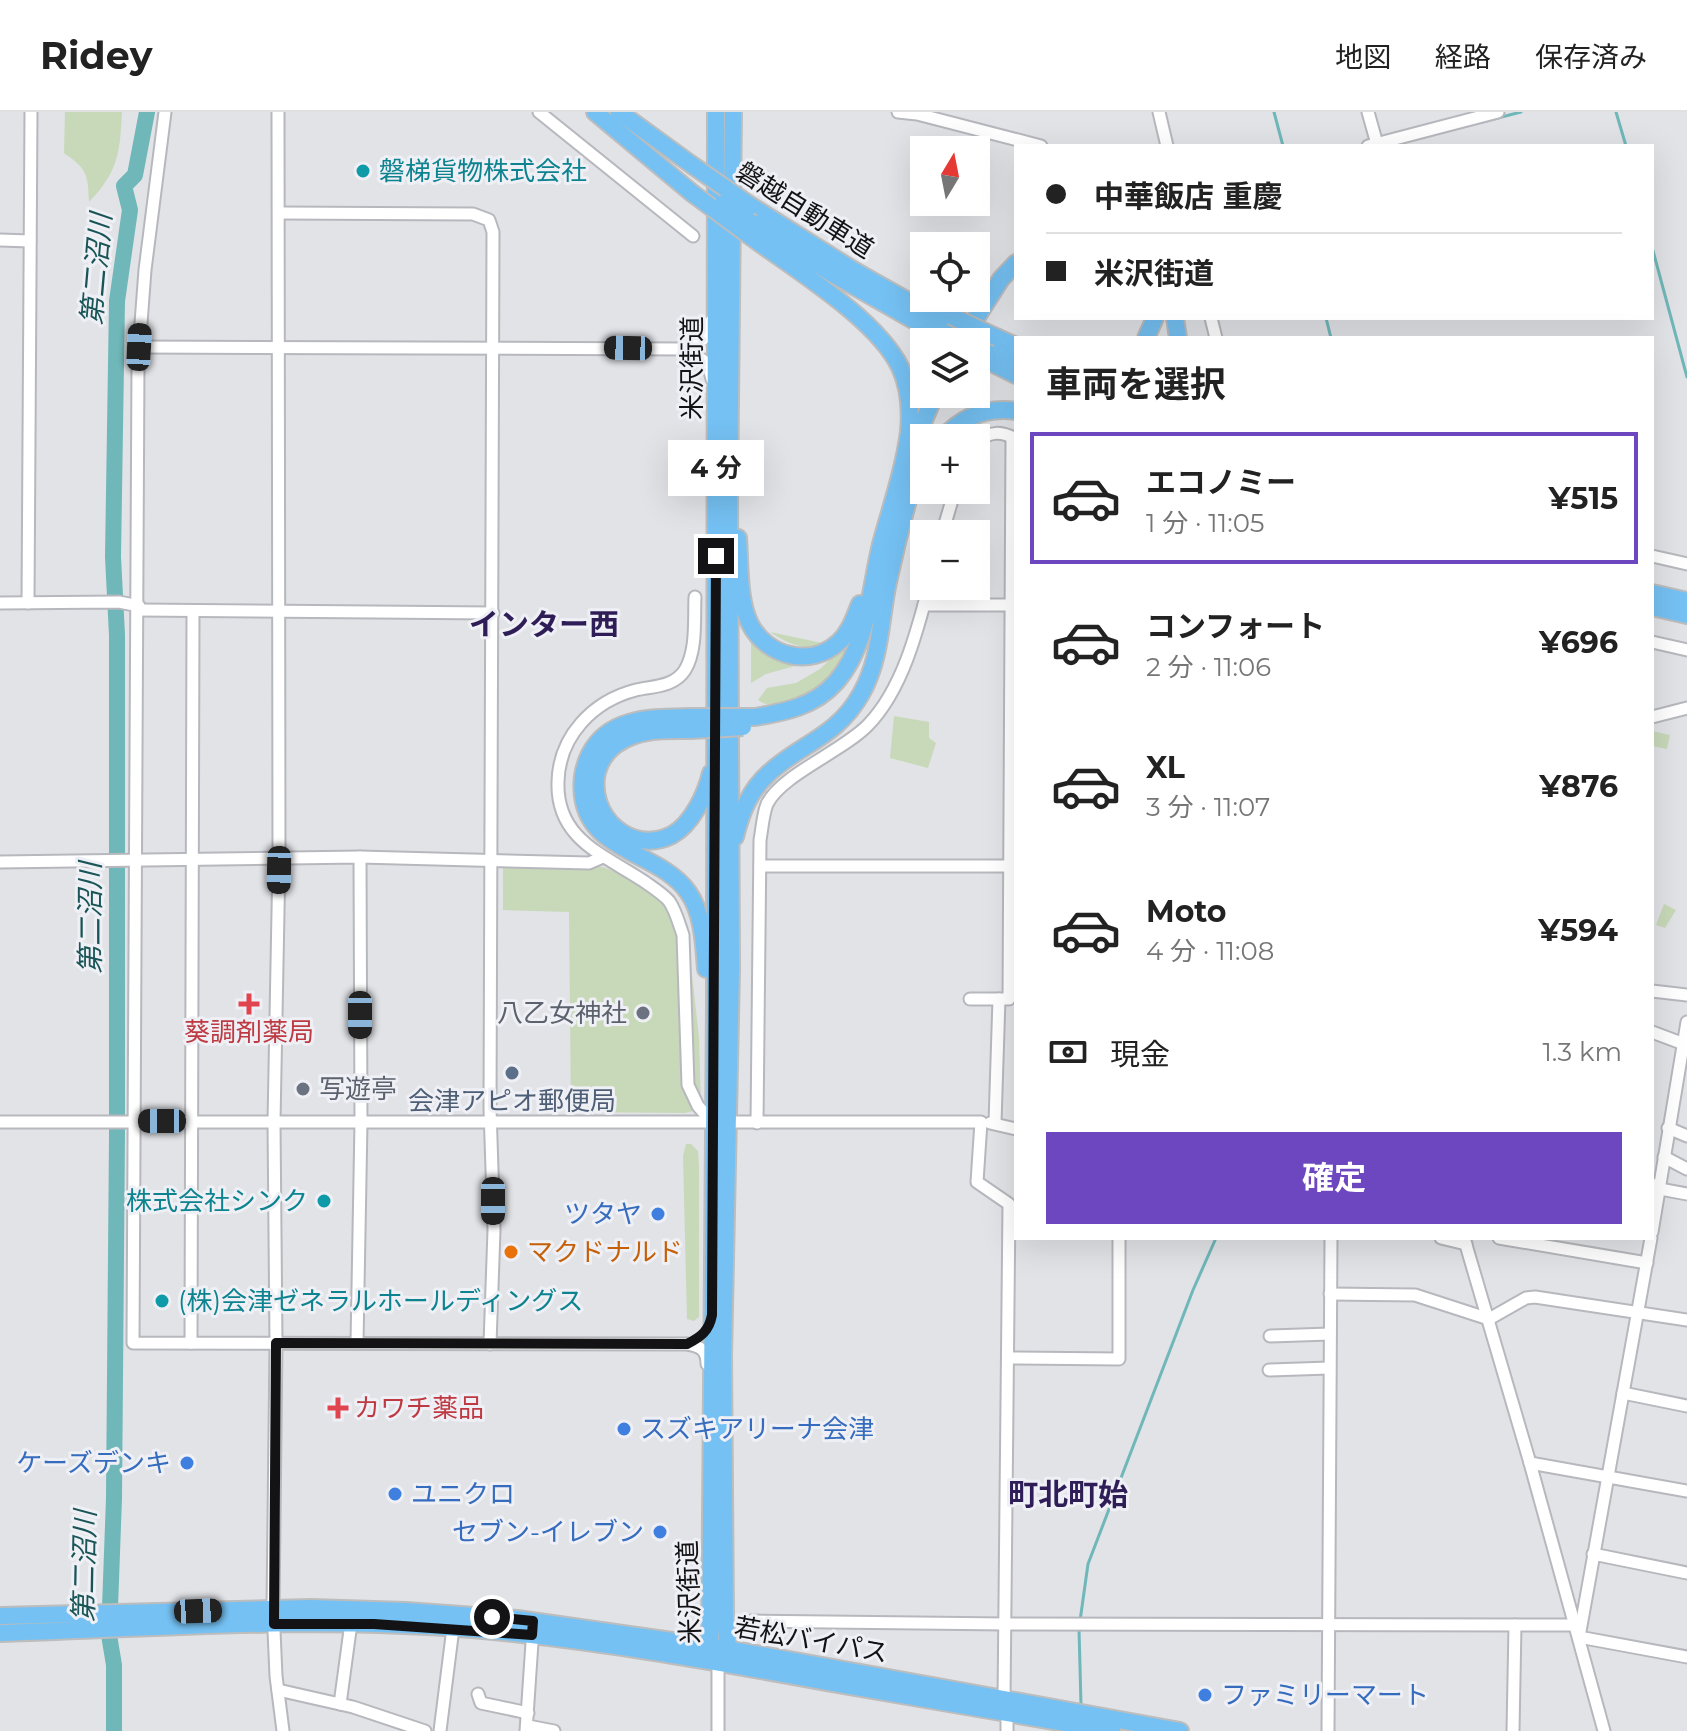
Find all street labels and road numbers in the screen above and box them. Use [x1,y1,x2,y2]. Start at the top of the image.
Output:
street label: 磐越自動車道 [730,155,880,265]
street label: 米沢街道 [676,316,708,420]
street label: 米沢街道 [671,1539,707,1645]
street label: 若松バイパス [732,1611,890,1669]

